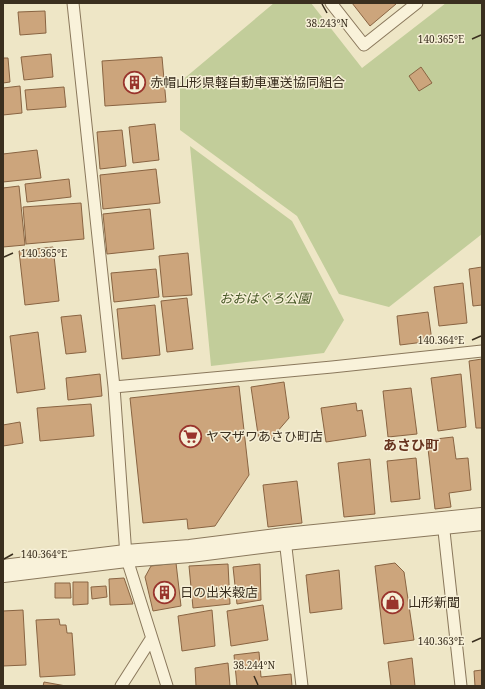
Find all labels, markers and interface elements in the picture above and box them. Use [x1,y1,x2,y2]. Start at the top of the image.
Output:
text: 38.243°N [306,16,348,30]
text: 140.365°E [418,32,464,46]
building icon: 赤帽山形県軽自動車運送協同組合 [121,69,147,95]
place label: 赤帽山形県軽自動車運送協同組合 [150,73,345,91]
text: 140.365°E [21,246,67,260]
park label: おおはぐろ公園 [219,289,312,307]
text: 140.364°E [418,333,464,347]
supermarket icon: ヤマザワあさひ町店 [177,423,203,449]
place label: ヤマザワあさひ町店 [206,427,323,445]
district label: あさひ町 [383,435,439,454]
text: 140.364°E [21,547,67,561]
building icon: 日の出米穀店 [151,579,177,605]
place label: 日の出米穀店 [180,583,258,601]
shop icon: 山形新聞 [380,589,406,615]
place label: 山形新聞 [408,593,460,611]
text: 140.363°E [418,634,464,648]
text: 38.244°N [233,658,275,672]

